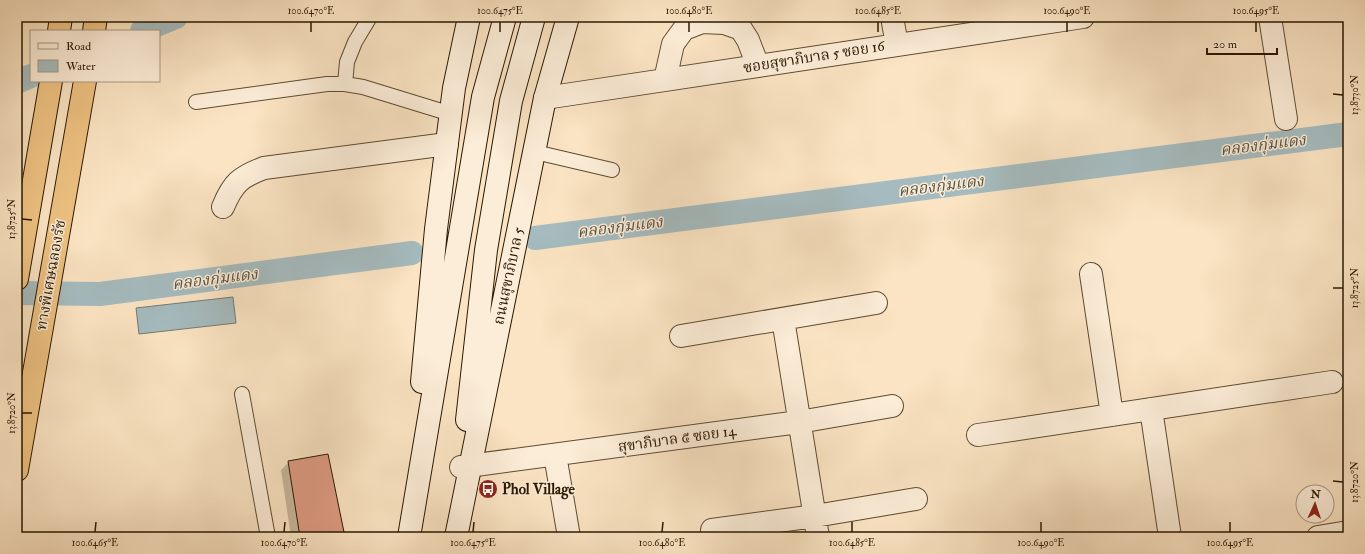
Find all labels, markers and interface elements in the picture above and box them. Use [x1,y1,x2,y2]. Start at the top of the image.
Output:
text: 100.6470°E [288,5,334,17]
text: 100.6475°E [477,5,523,17]
text: 100.6480°E [666,5,712,17]
text: 100.6485°E [855,5,901,17]
text: 100.6490°E [1043,5,1091,17]
text: 100.6495°E [1233,5,1279,17]
legend [30,30,160,82]
scale bar [1207,30,1277,56]
street label: ซอยสุขาภิบาล 5 ซอย 16 [742,36,888,79]
text: 20 m [1213,37,1238,52]
text: Road [66,39,91,54]
text: Water [65,59,96,74]
text: 13.8730°N [1349,75,1361,115]
water label: คลองกุ่มแดง [1219,130,1308,160]
water label: คลองกุ่มแดง [897,171,986,201]
text: 13.8725°N [6,199,18,239]
water label: คลองกุ่มแดง [576,212,665,242]
street label: ทางพิเศษฉลองรัช [32,218,70,332]
street label: ถนนสุขาภิบาล 5 [489,225,530,327]
water label: คลองกุ่มแดง [171,264,260,294]
text: 13.8725°N [1349,268,1361,308]
text: 13.8720°N [6,392,18,434]
street label: สุขาภิบาล ๕ ซอย 14 [617,421,738,458]
text: 13.8720°N [1349,461,1361,503]
bus stop icon: Phol Village [477,478,499,500]
place label: Phol Village [502,480,576,500]
north arrow [1295,484,1335,524]
text: N [1309,488,1322,501]
text: 100.6465°E [72,537,118,549]
text: 100.6470°E [261,537,307,549]
text: 100.6475°E [450,537,496,549]
text: 100.6480°E [639,537,685,549]
text: 100.6485°E [829,537,875,549]
text: 100.6490°E [1017,537,1065,549]
text: 100.6495°E [1207,537,1253,549]

